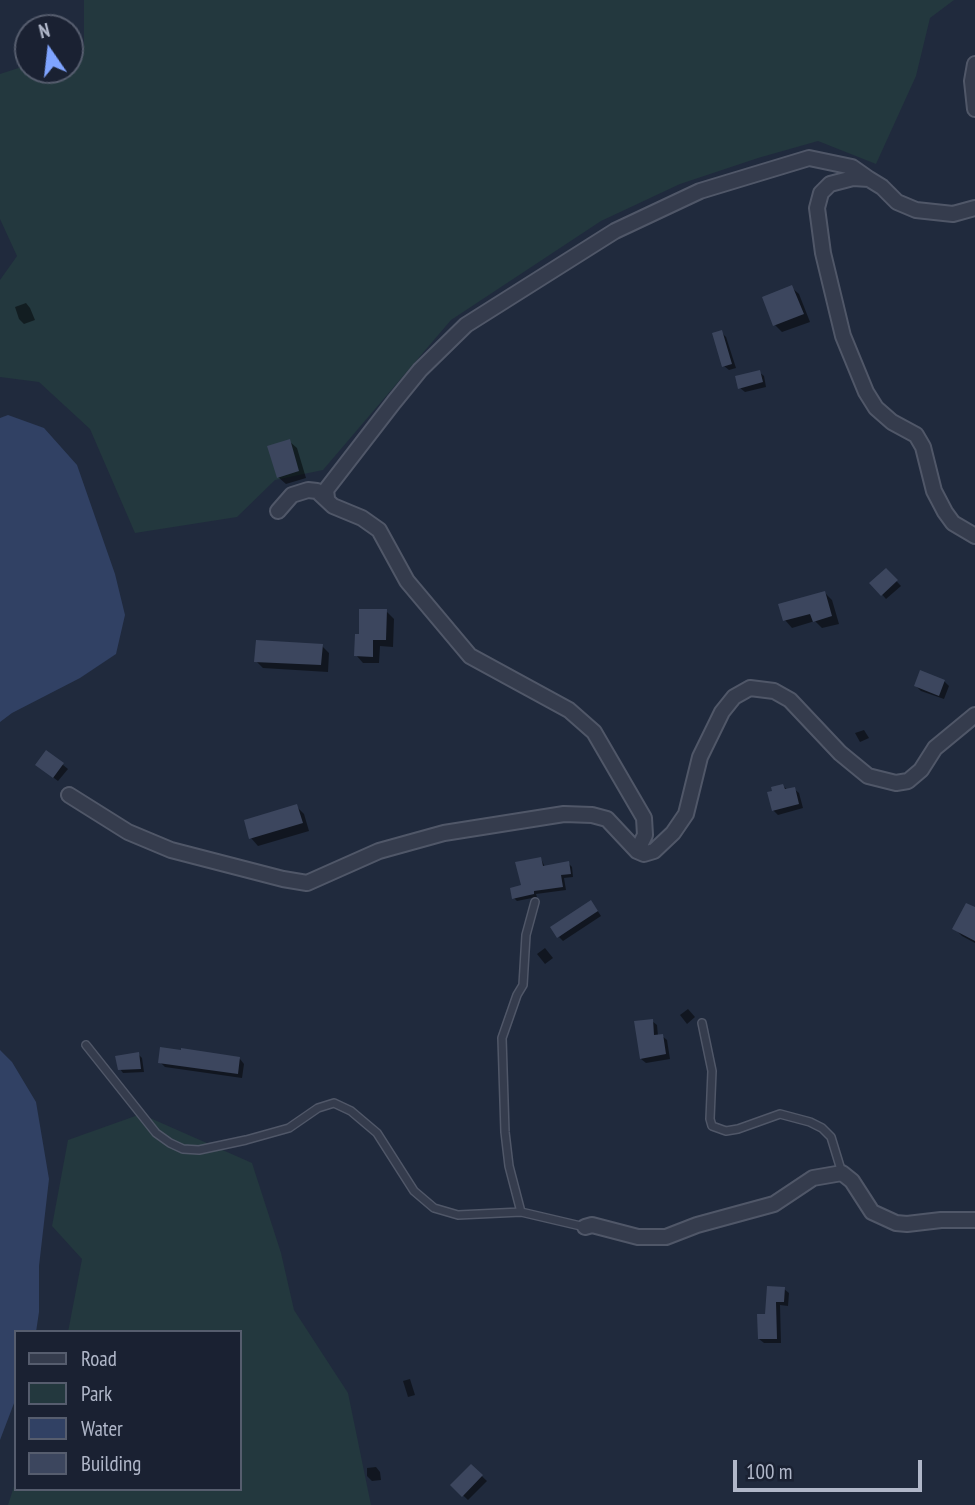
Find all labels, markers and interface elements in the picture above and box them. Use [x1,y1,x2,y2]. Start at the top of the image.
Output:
north arrow [14,14,84,84]
text: N [37,18,52,43]
legend [14,1330,242,1491]
text: Road [81,1345,117,1372]
text: Park [81,1380,112,1407]
text: Water [81,1415,123,1442]
scale bar [737,1446,926,1490]
text: Building [81,1450,141,1477]
text: 100 m [746,1458,792,1485]

